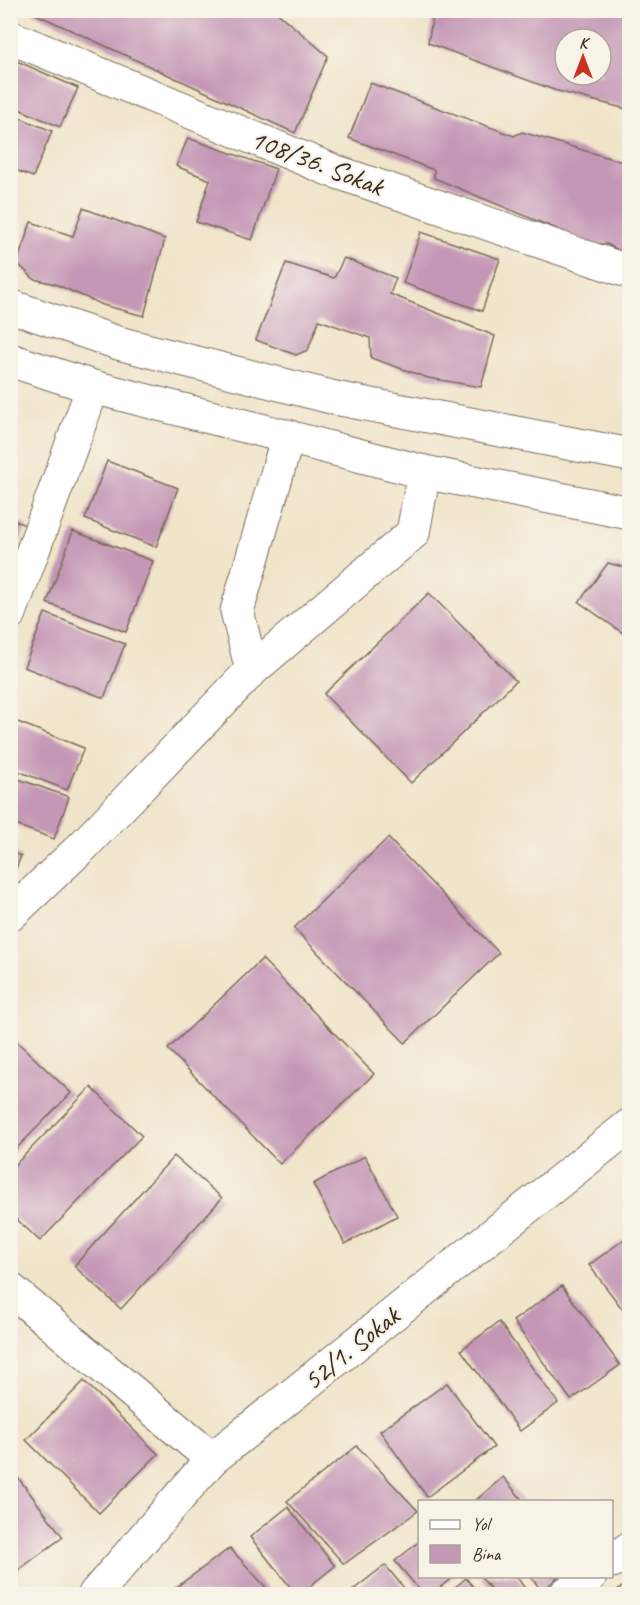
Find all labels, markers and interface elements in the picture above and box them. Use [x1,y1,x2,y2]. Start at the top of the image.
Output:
north arrow [553,27,613,87]
text: K [579,33,591,53]
street label: 108/36. Sokak [246,121,390,204]
street label: 52/1. Sokak [296,1297,408,1398]
legend [418,1500,613,1578]
text: Yol [472,1513,492,1535]
text: Bina [472,1543,502,1565]

